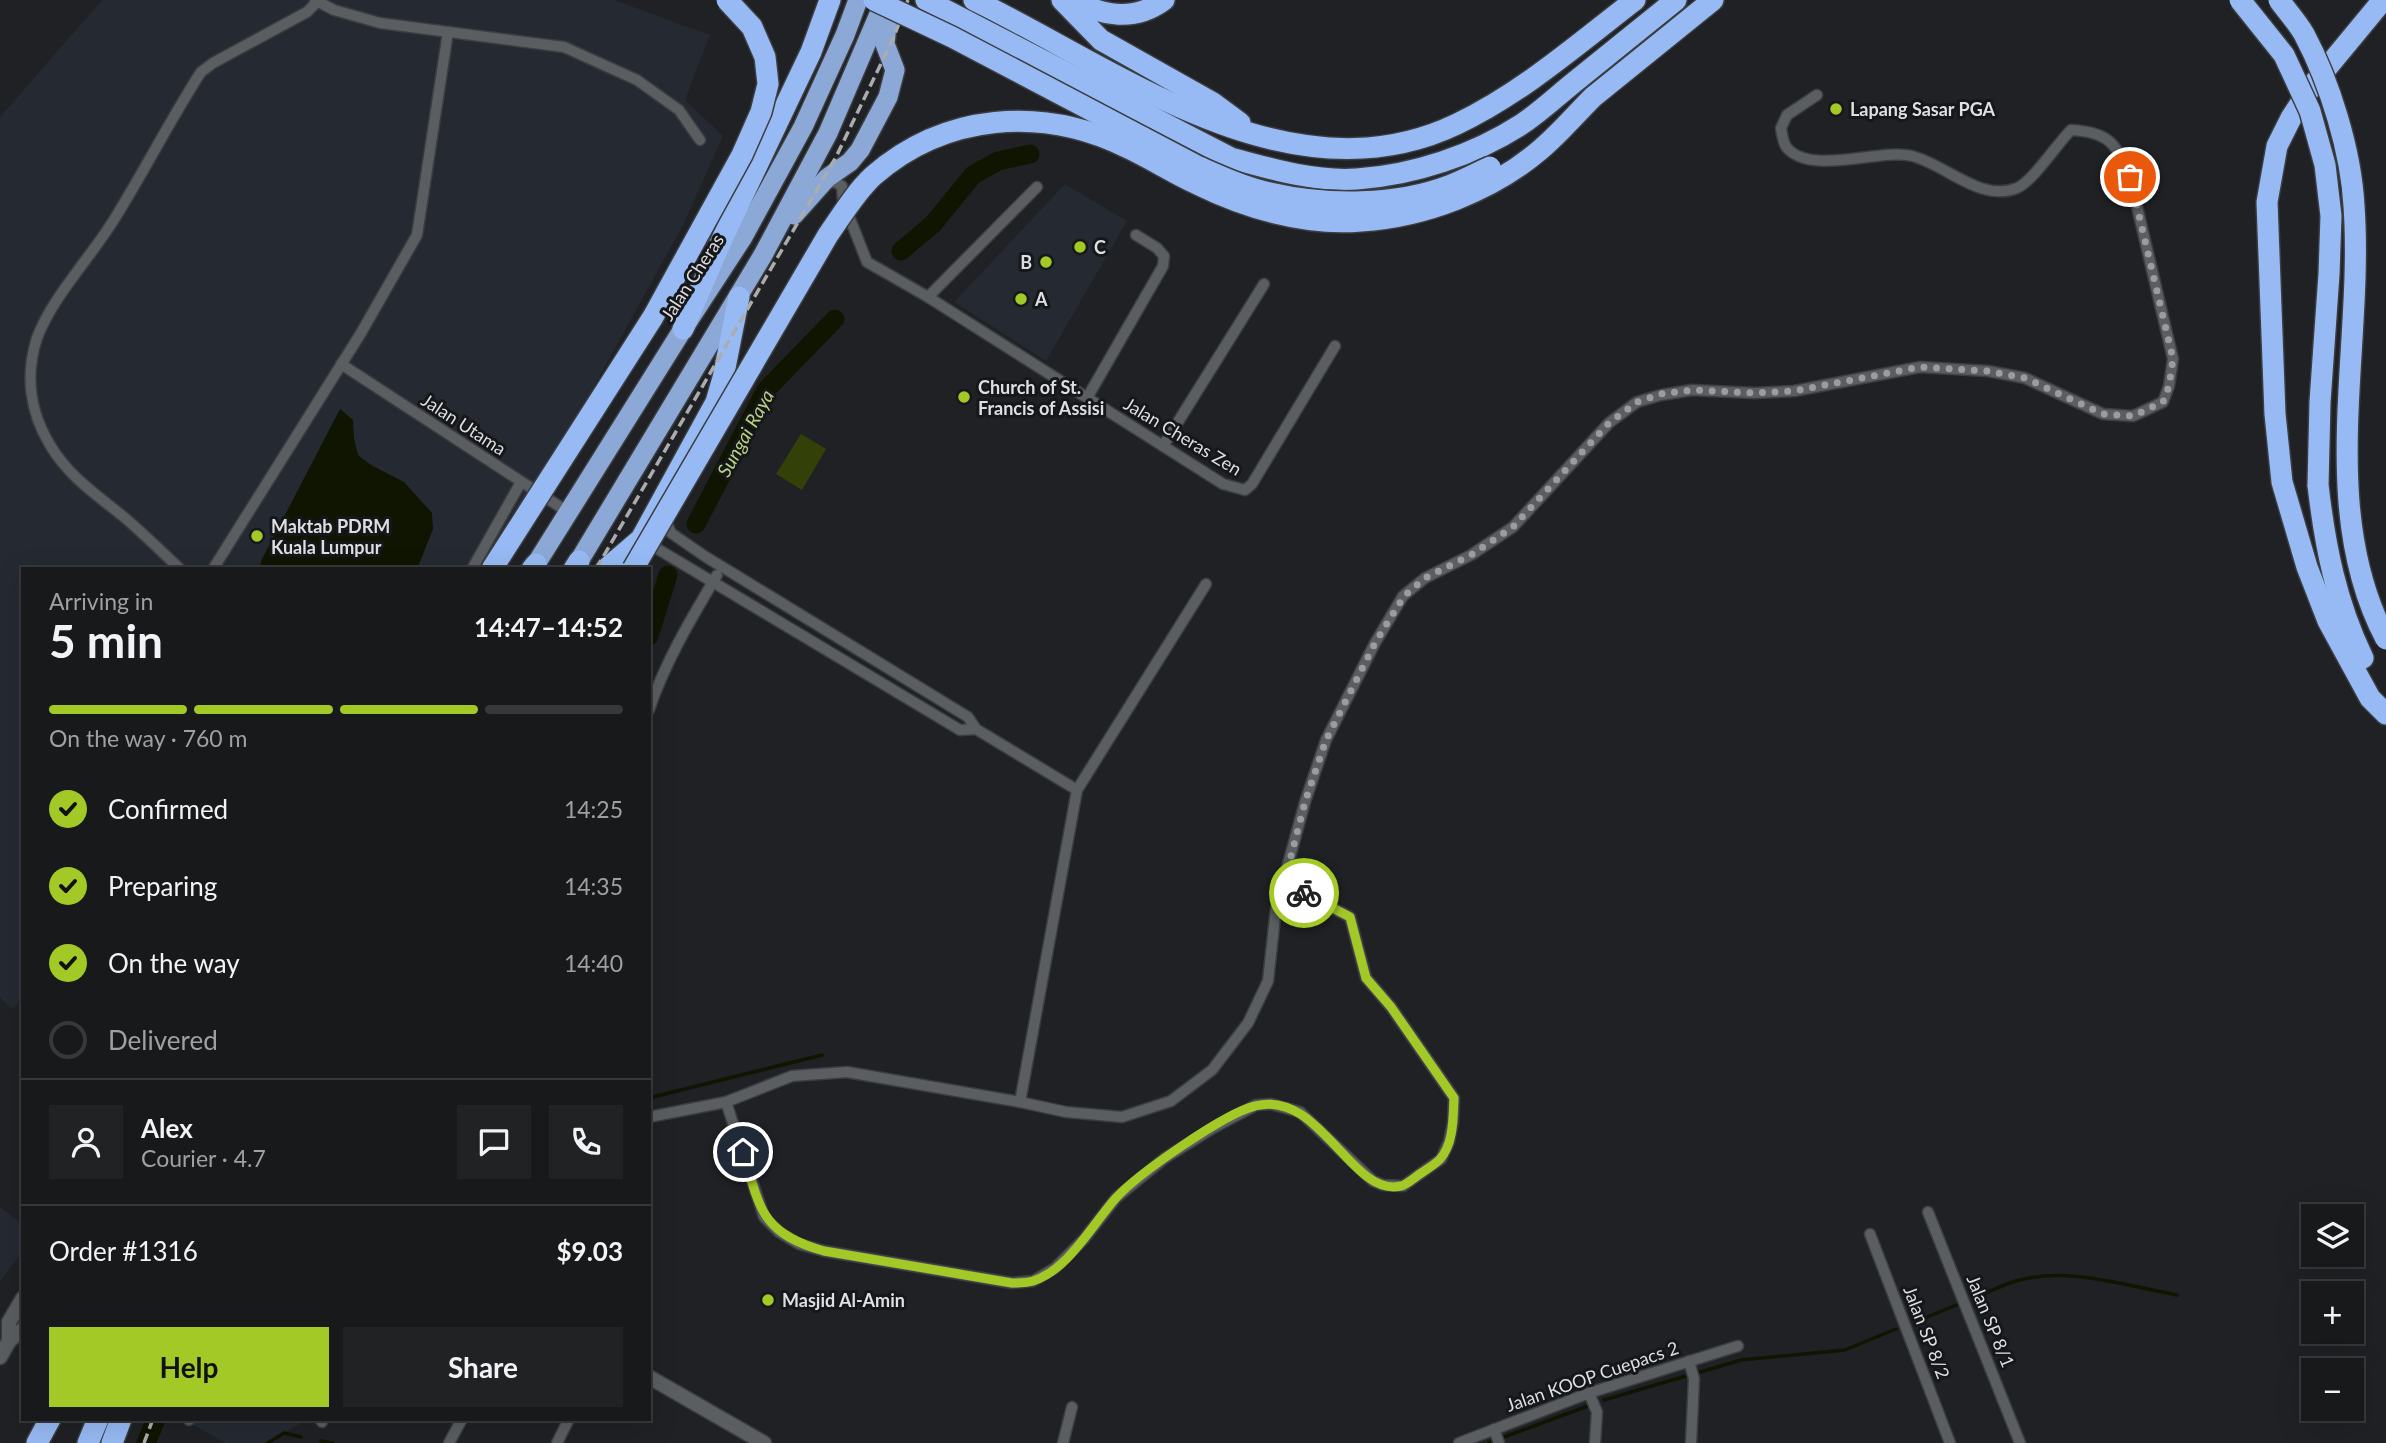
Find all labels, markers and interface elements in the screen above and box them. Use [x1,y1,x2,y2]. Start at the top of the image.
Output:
place label: Lapang Sasar PGA [1850,98,1996,120]
marker: Lapang Sasar PGA [1828,101,1844,117]
pin [2100,147,2160,207]
icon: bag [2111,158,2149,196]
street label: Jalan Cheras [656,229,728,324]
place label: C [1094,236,1106,258]
marker: C [1072,239,1088,255]
place label: B [1020,251,1032,273]
marker: B [1038,254,1054,270]
place label: A [1034,288,1048,310]
marker: A [1013,291,1029,307]
place label: Church of St. Francis of Assisi [978,376,1104,419]
water label: Sungai Raya [712,386,778,480]
street label: Jalan Utama [418,389,510,459]
marker: Church of St. Francis of Assisi [956,389,972,405]
street label: Jalan Cheras Zen [1120,392,1246,480]
place label: Maktab PDRM Kuala Lumpur [271,515,390,558]
marker: Maktab PDRM Kuala Lumpur [249,528,265,544]
text: Arriving in [49,587,153,615]
text: 14:47–14:52 [474,611,623,643]
text: 5 min [49,613,163,668]
text: On the way · 760 m [49,724,248,752]
icon: check [49,790,87,828]
text: Confirmed [108,793,228,825]
text: 14:25 [564,795,623,823]
courier [1269,858,1339,928]
icon: check [49,867,87,905]
text: Preparing [108,870,217,902]
text: 14:35 [564,872,623,900]
icon: bike [1285,874,1323,912]
icon: check [49,944,87,982]
text: On the way [108,947,240,979]
text: 14:40 [564,949,623,977]
text: Delivered [108,1024,218,1056]
button: person [49,1105,123,1179]
button: chat [457,1105,531,1179]
button: phone [549,1105,623,1179]
text: Alex [141,1112,193,1144]
pin [713,1122,773,1182]
icon: home [724,1133,762,1171]
text: Courier · 4.7 [141,1144,266,1172]
map controls [2301,1204,2364,1421]
button: layers [2301,1204,2364,1267]
text: Order #1316 [49,1235,198,1267]
text: $9.03 [557,1235,623,1267]
street label: Jalan SP 8/1 [1962,1272,2020,1370]
button: + [2301,1281,2364,1344]
street label: Jalan SP 8/2 [1899,1282,1955,1382]
place label: Masjid Al-Amin [782,1289,905,1311]
marker: Masjid Al-Amin [760,1292,776,1308]
button: Help [49,1327,329,1407]
button: Share [343,1327,623,1407]
street label: Jalan KOOP Cuepacs 2 [1503,1336,1681,1416]
button: − [2301,1358,2364,1421]

